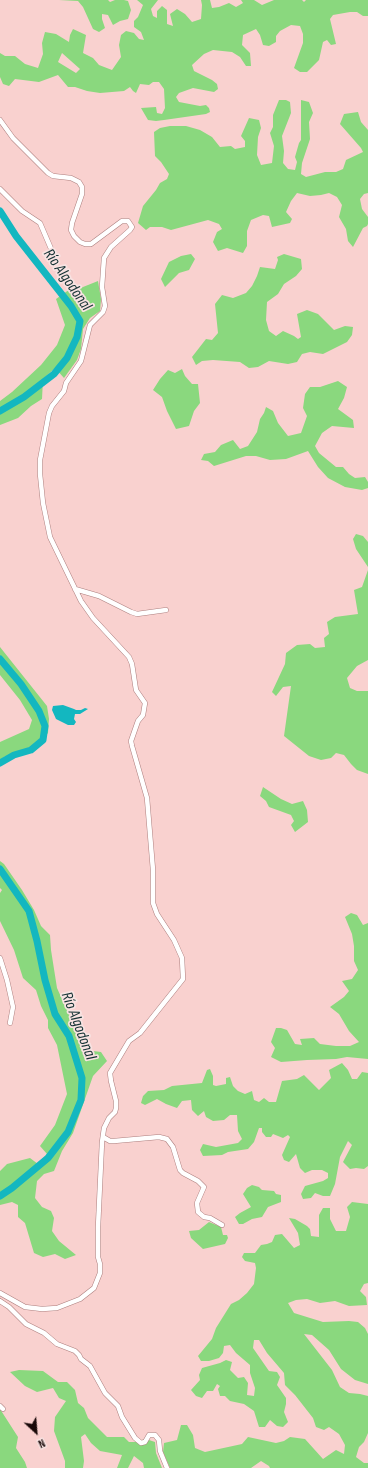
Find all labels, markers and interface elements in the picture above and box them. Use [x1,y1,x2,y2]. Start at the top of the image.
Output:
water label: Río Algodonal [39,245,95,315]
water label: Río Algodonal [56,989,100,1063]
north arrow [16,1412,56,1452]
text: N [36,1436,47,1450]

